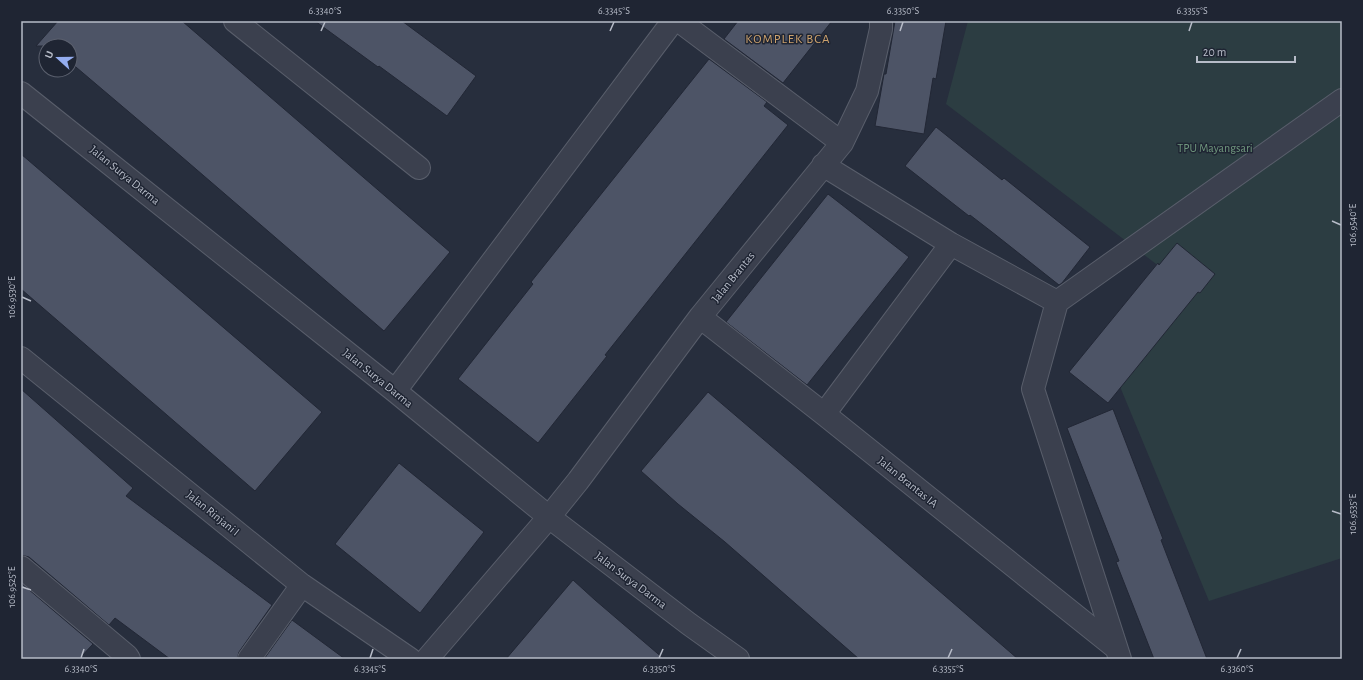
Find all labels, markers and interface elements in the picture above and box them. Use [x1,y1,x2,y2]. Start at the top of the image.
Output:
text: 6.3340°S [309,6,342,16]
text: 6.3345°S [598,6,630,16]
text: 6.3350°S [887,6,919,16]
text: 6.3355°S [1176,6,1208,16]
district label: KOMPLEK BCA [745,33,831,46]
north arrow [38,38,78,78]
scale bar [1197,38,1295,64]
text: 20 m [1203,46,1226,58]
text: U [43,49,56,60]
park label: TPU Mayangsari [1177,142,1253,155]
street label: Jalan Surya Darma [87,143,163,208]
text: 106.9540°E [1348,204,1358,246]
street label: Jalan Brantas [709,249,757,305]
text: 106.9530°E [7,276,17,318]
street label: Jalan Surya Darma [340,346,416,411]
street label: Jalan Brantas IA [876,454,940,510]
street label: Jalan Rinjani I [184,488,242,539]
text: 106.9535°E [1348,494,1358,534]
street label: Jalan Surya Darma [592,549,669,612]
text: 106.9525°E [7,566,17,608]
text: 6.3340°S [65,664,98,674]
text: 6.3345°S [354,664,386,674]
text: 6.3350°S [643,664,675,674]
text: 6.3355°S [932,664,964,674]
text: 6.3360°S [1221,664,1254,674]

